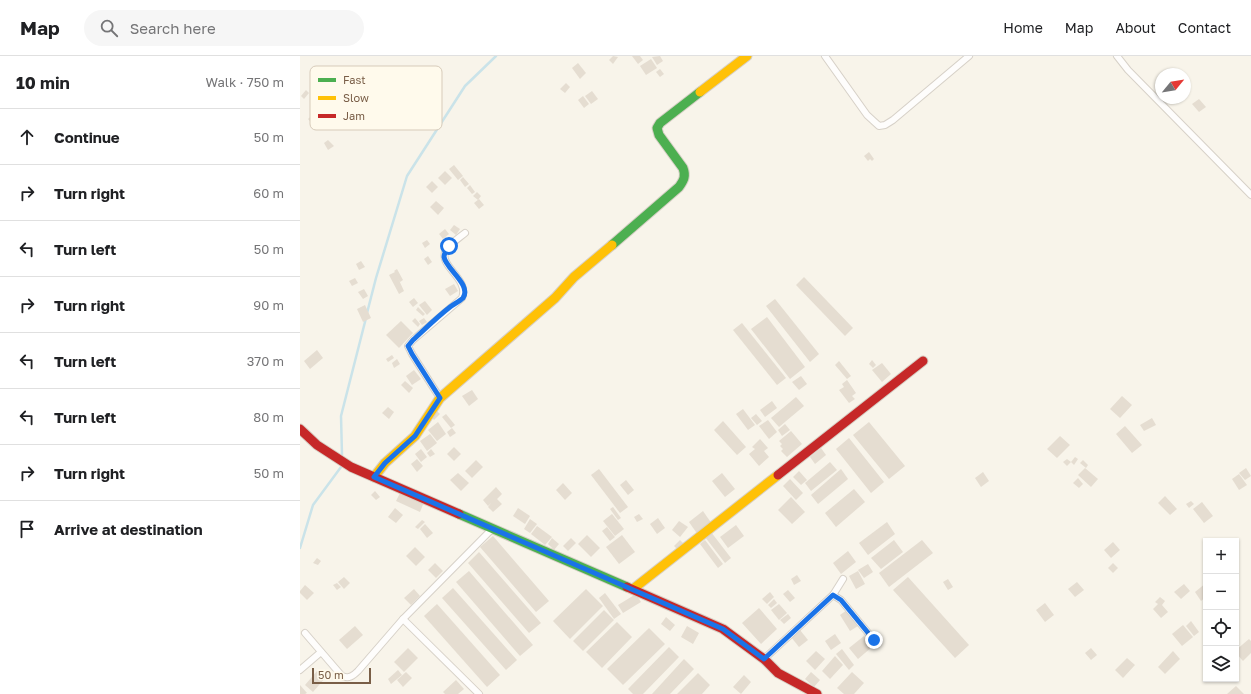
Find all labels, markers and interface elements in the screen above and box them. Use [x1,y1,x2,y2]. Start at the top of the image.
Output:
search box [84,10,364,46]
text: Map [20,16,60,39]
icon: search [98,17,120,39]
text: Search here [130,19,216,37]
text: Home [1003,19,1043,36]
text: Map [1065,19,1093,36]
text: About [1115,19,1156,36]
text: Contact [1178,19,1231,36]
legend [310,66,442,130]
north arrow [1155,68,1191,104]
text: 10 min [16,72,70,93]
text: Fast [343,73,366,86]
text: Walk · 750 m [206,74,284,90]
text: Slow [343,91,369,104]
text: Jam [343,109,365,122]
icon: ahead [16,126,38,148]
text: Continue [54,128,120,146]
text: 50 m [254,129,284,145]
icon: right [16,182,38,204]
text: Turn right [54,184,125,202]
text: 60 m [253,185,284,201]
route start [440,237,458,255]
icon: left [16,238,38,260]
text: Turn left [54,240,116,258]
text: 50 m [254,241,284,257]
icon: right [16,294,38,316]
text: Turn right [54,296,125,314]
text: 90 m [253,297,284,313]
icon: left [16,350,38,372]
text: Turn left [54,352,116,370]
text: 370 m [247,353,284,369]
icon: left [16,406,38,428]
text: Turn left [54,408,116,426]
text: 80 m [253,409,284,425]
icon: right [16,462,38,484]
text: Turn right [54,464,125,482]
text: 50 m [254,465,284,481]
icon: arrive [16,518,38,540]
text: Arrive at destination [54,520,203,538]
map controls [1203,538,1239,682]
button: + [1203,538,1239,574]
button: − [1203,574,1239,610]
button: locate [1203,610,1239,646]
route end [865,631,883,649]
button: layers [1203,646,1239,682]
scale bar [312,666,371,685]
text: 50 m [318,668,344,681]

